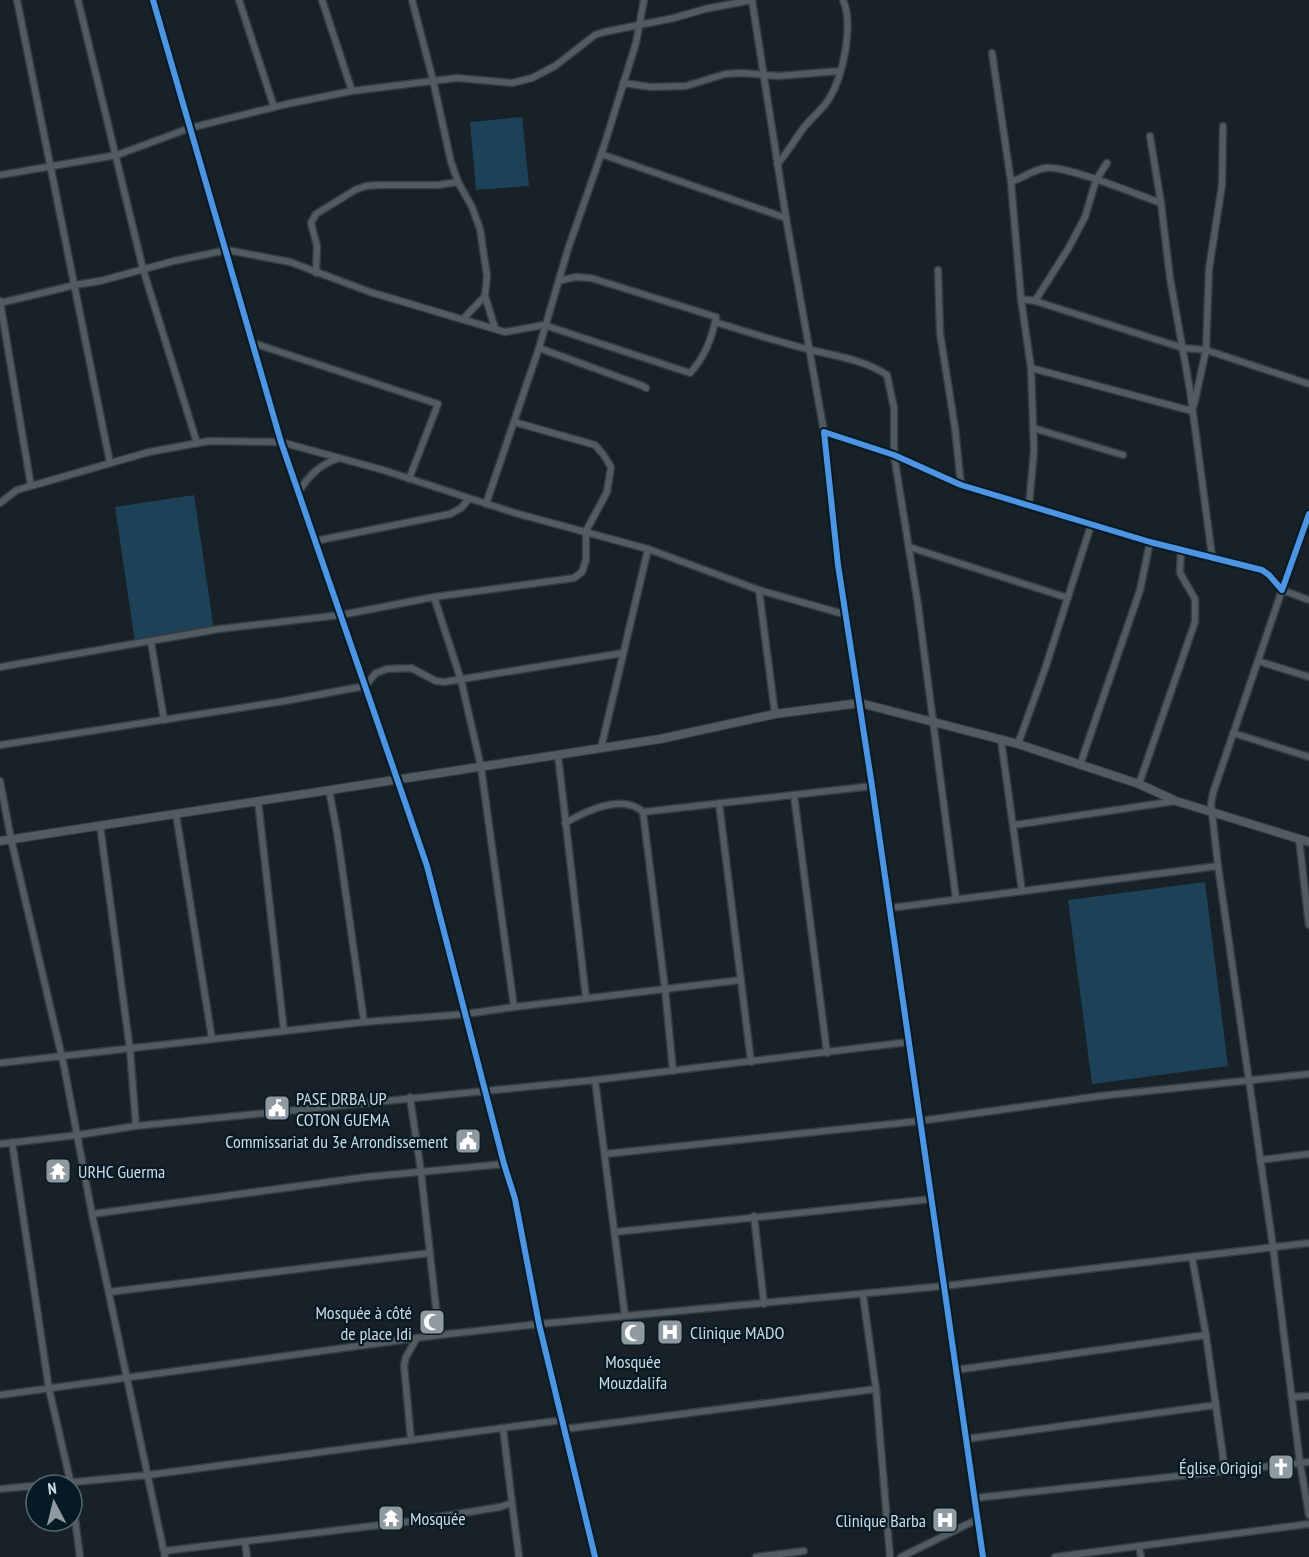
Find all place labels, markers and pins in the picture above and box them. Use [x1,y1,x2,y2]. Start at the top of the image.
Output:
place label: PASE DRBA UP COTON GUEMA [296,1087,390,1131]
public building icon: PASE DRBA UP COTON GUEMA [262,1093,292,1123]
public building icon: Commissariat du 3e Arrondissement [453,1126,483,1156]
place label: Commissariat du 3e Arrondissement [225,1130,448,1153]
temple icon: URHC Guerma [43,1156,73,1186]
place label: URHC Guerma [78,1160,165,1183]
place label: Mosquée à côté de place Idi [315,1301,412,1345]
mosque icon: Mosquée à côté de place Idi [417,1307,447,1337]
hospital icon: Clinique MADO [655,1317,685,1347]
mosque icon: Mosquée Mouzdalifa [618,1318,648,1348]
place label: Clinique MADO [690,1321,784,1344]
place label: Mosquée Mouzdalifa [599,1350,667,1394]
church icon: Église Origigi [1266,1452,1296,1482]
place label: Église Origigi [1179,1456,1262,1479]
temple icon: Mosquée [376,1503,406,1533]
hospital icon: Clinique Barba [930,1505,960,1535]
place label: Mosquée [410,1507,466,1530]
place label: Clinique Barba [835,1509,926,1532]

